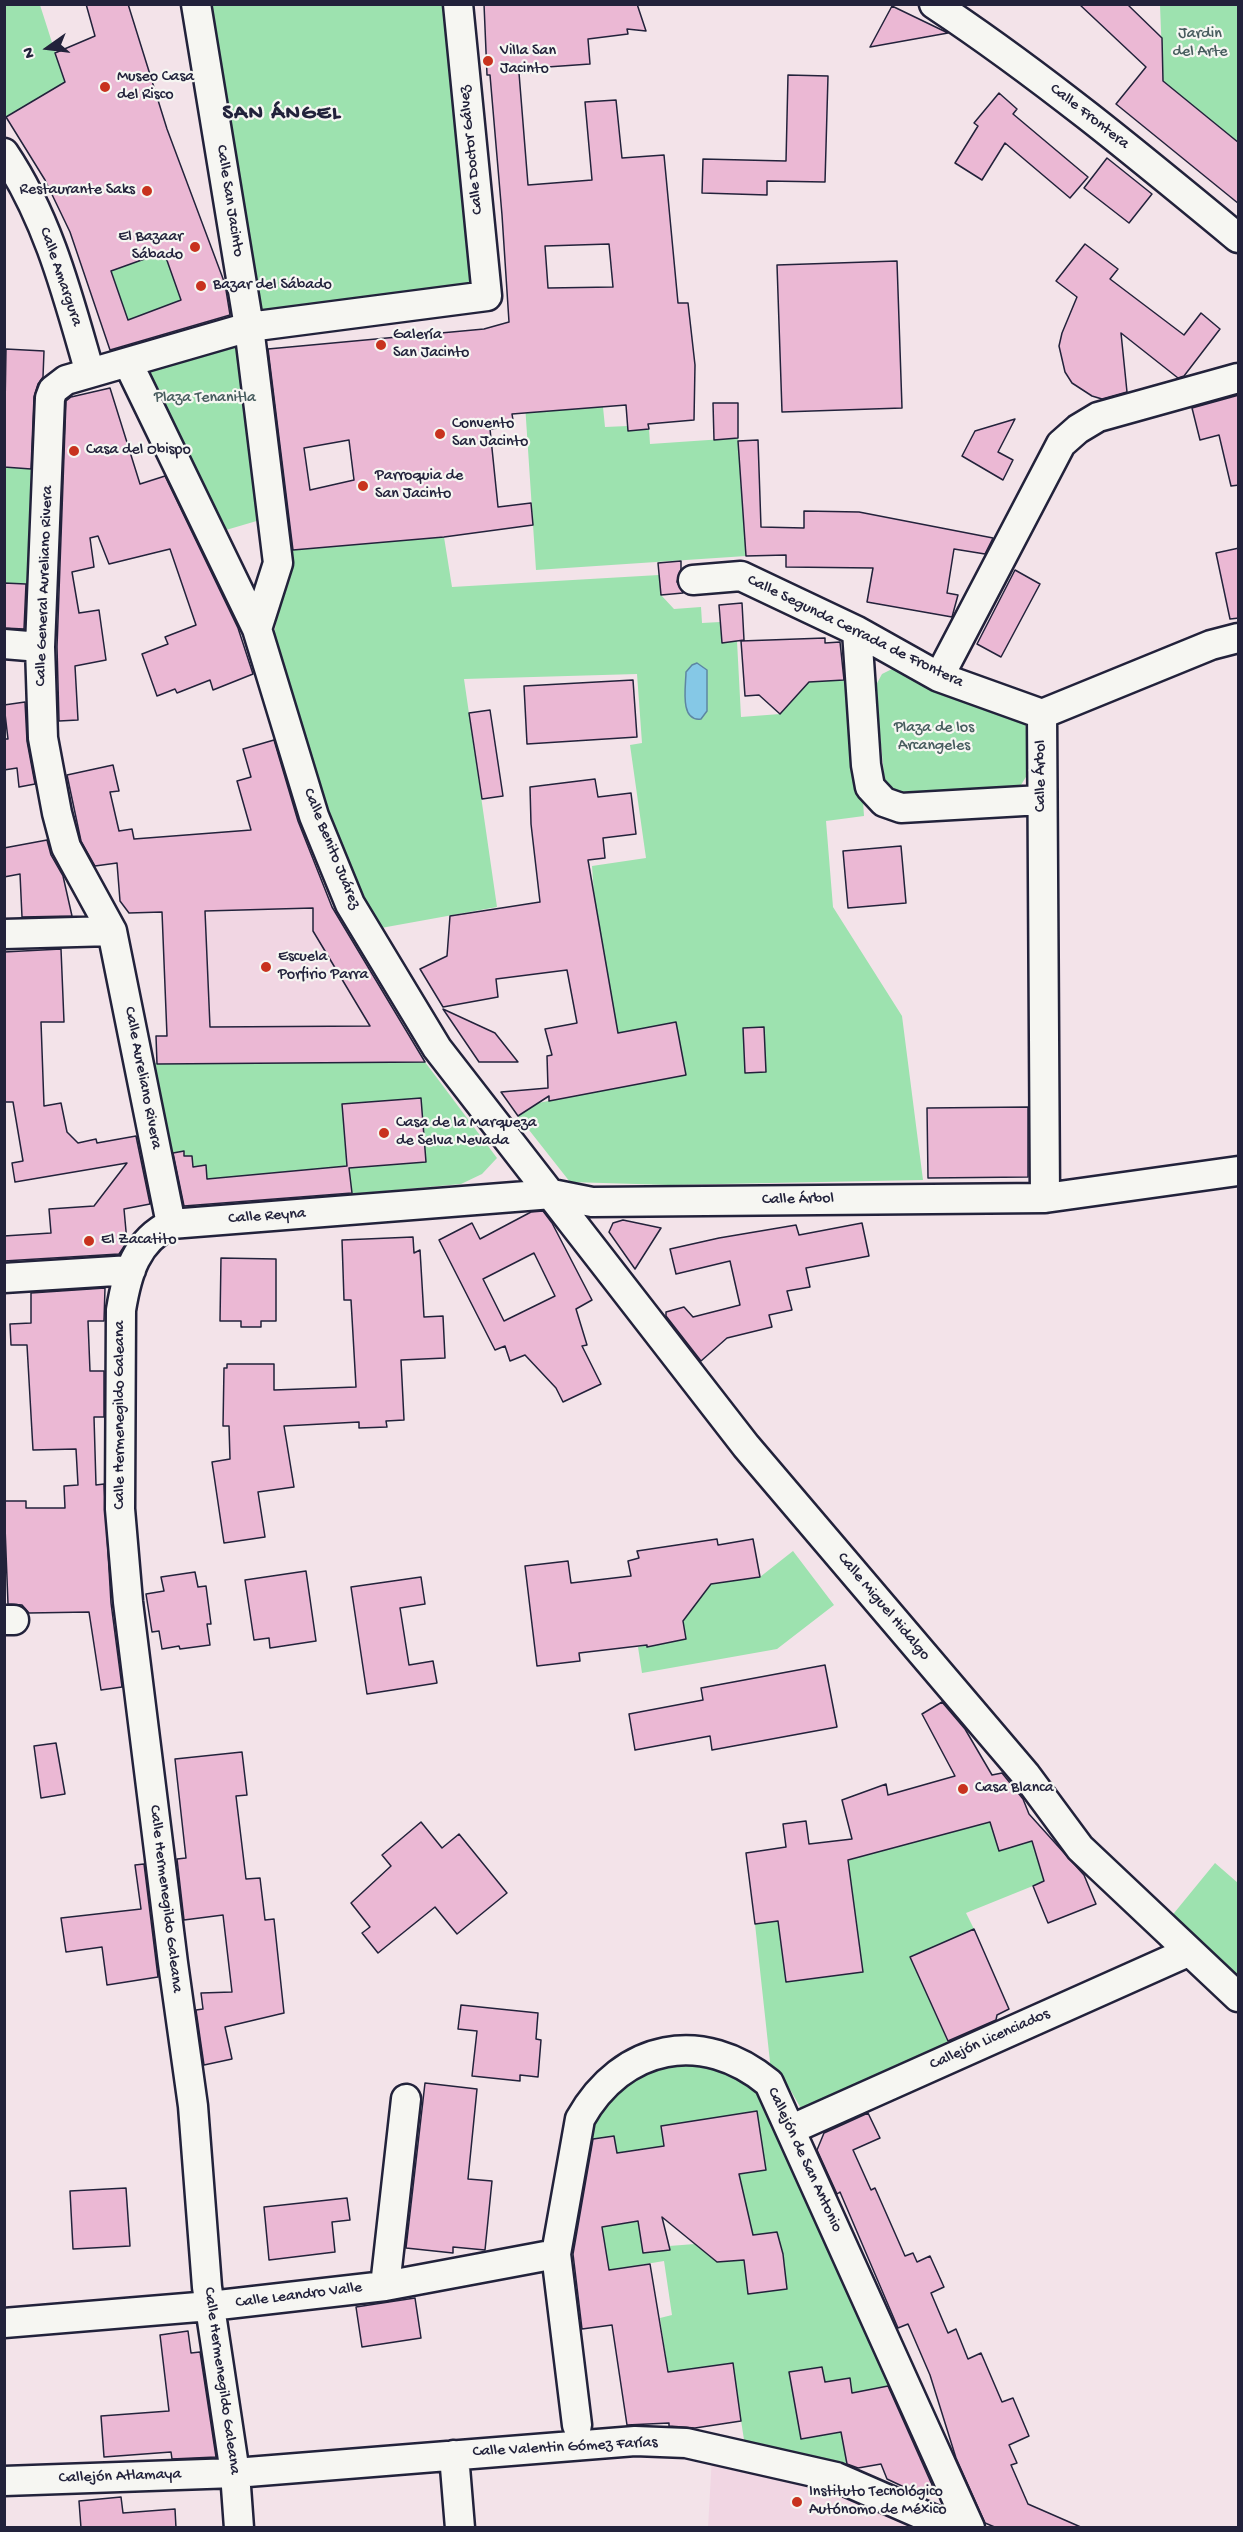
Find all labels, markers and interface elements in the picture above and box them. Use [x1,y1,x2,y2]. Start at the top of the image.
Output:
north arrow [18,18,78,78]
park label: Jardin del Arte [1173,25,1227,63]
place label: Villa San Jacinto [500,42,556,80]
text: N [20,45,41,60]
marker: Villa San Jacinto [481,54,495,68]
place label: Museo Casa del Risco [117,68,194,106]
marker: Museo Casa del Risco [98,80,112,94]
street label: Calle Frontera [1045,80,1133,154]
street label: Calle Doctor Gálvez [456,84,488,216]
district label: SAN ÁNGEL [222,102,342,128]
street label: Calle San Jacinto [211,144,247,258]
place label: Restaurante Saks [19,181,135,201]
marker: Restaurante Saks [140,184,154,198]
street label: Calle Amargura [34,225,86,329]
place label: El Bazaar Sábado [118,228,183,266]
marker: El Bazaar Sábado [188,240,202,254]
place label: Bazar del Sábado [213,276,332,296]
marker: Bazar del Sábado [194,279,208,293]
place label: Galería San Jacinto [393,326,469,364]
marker: Galería San Jacinto [374,338,388,352]
park label: Plaza Tenanitla [154,389,256,409]
place label: Convento San Jacinto [452,415,528,453]
marker: Convento San Jacinto [433,427,447,441]
place label: Casa del Obispo [86,441,191,461]
marker: Casa del Obispo [67,444,81,458]
place label: Parroquia de San Jacinto [375,467,463,505]
marker: Parroquia de San Jacinto [356,479,370,493]
street label: Calle General Aureliano Rivera [32,485,58,687]
street label: Calle Segunda Cerrada de Frontera [744,571,966,693]
park label: Plaza de los Arcangeles [894,719,974,757]
street label: Calle Árbol [1032,740,1052,812]
street label: Calle Benito Juárez [298,786,364,912]
place label: Escuela Porfirio Parra [278,948,368,986]
marker: Escuela Porfirio Parra [259,960,273,974]
street label: Calle Aureliano Rivera [119,1005,165,1151]
place label: Casa de la Marqueza de Selva Nevada [396,1114,537,1152]
marker: Casa de la Marqueza de Selva Nevada [377,1126,391,1140]
street label: Calle Árbol [762,1190,834,1210]
street label: Calle Reyna [228,1205,306,1229]
place label: El Zacatito [101,1231,177,1251]
marker: El Zacatito [82,1234,96,1248]
street label: Calle Hermenegildo Galeana [111,1321,131,1509]
street label: Calle Miguel Hidalgo [832,1549,934,1665]
place label: Casa Blanca [975,1779,1054,1799]
marker: Casa Blanca [956,1782,970,1796]
street label: Calle Hermenegildo Galeana [144,1804,186,1994]
street label: Callejón Licenciados [927,2005,1053,2075]
street label: Callejón de San Antonio [762,2085,846,2235]
street label: Calle Leandro Valle [235,2279,363,2313]
street label: Calle Hermenegildo Galeana [198,2286,244,2476]
street label: Calle Valentin Gómez Farías [472,2434,658,2462]
street label: Callejón Atlamaya [58,2465,182,2489]
place label: Instituto Tecnológico Autónomo de México [809,2483,947,2521]
marker: Instituto Tecnológico Autónomo de México [790,2495,804,2509]

